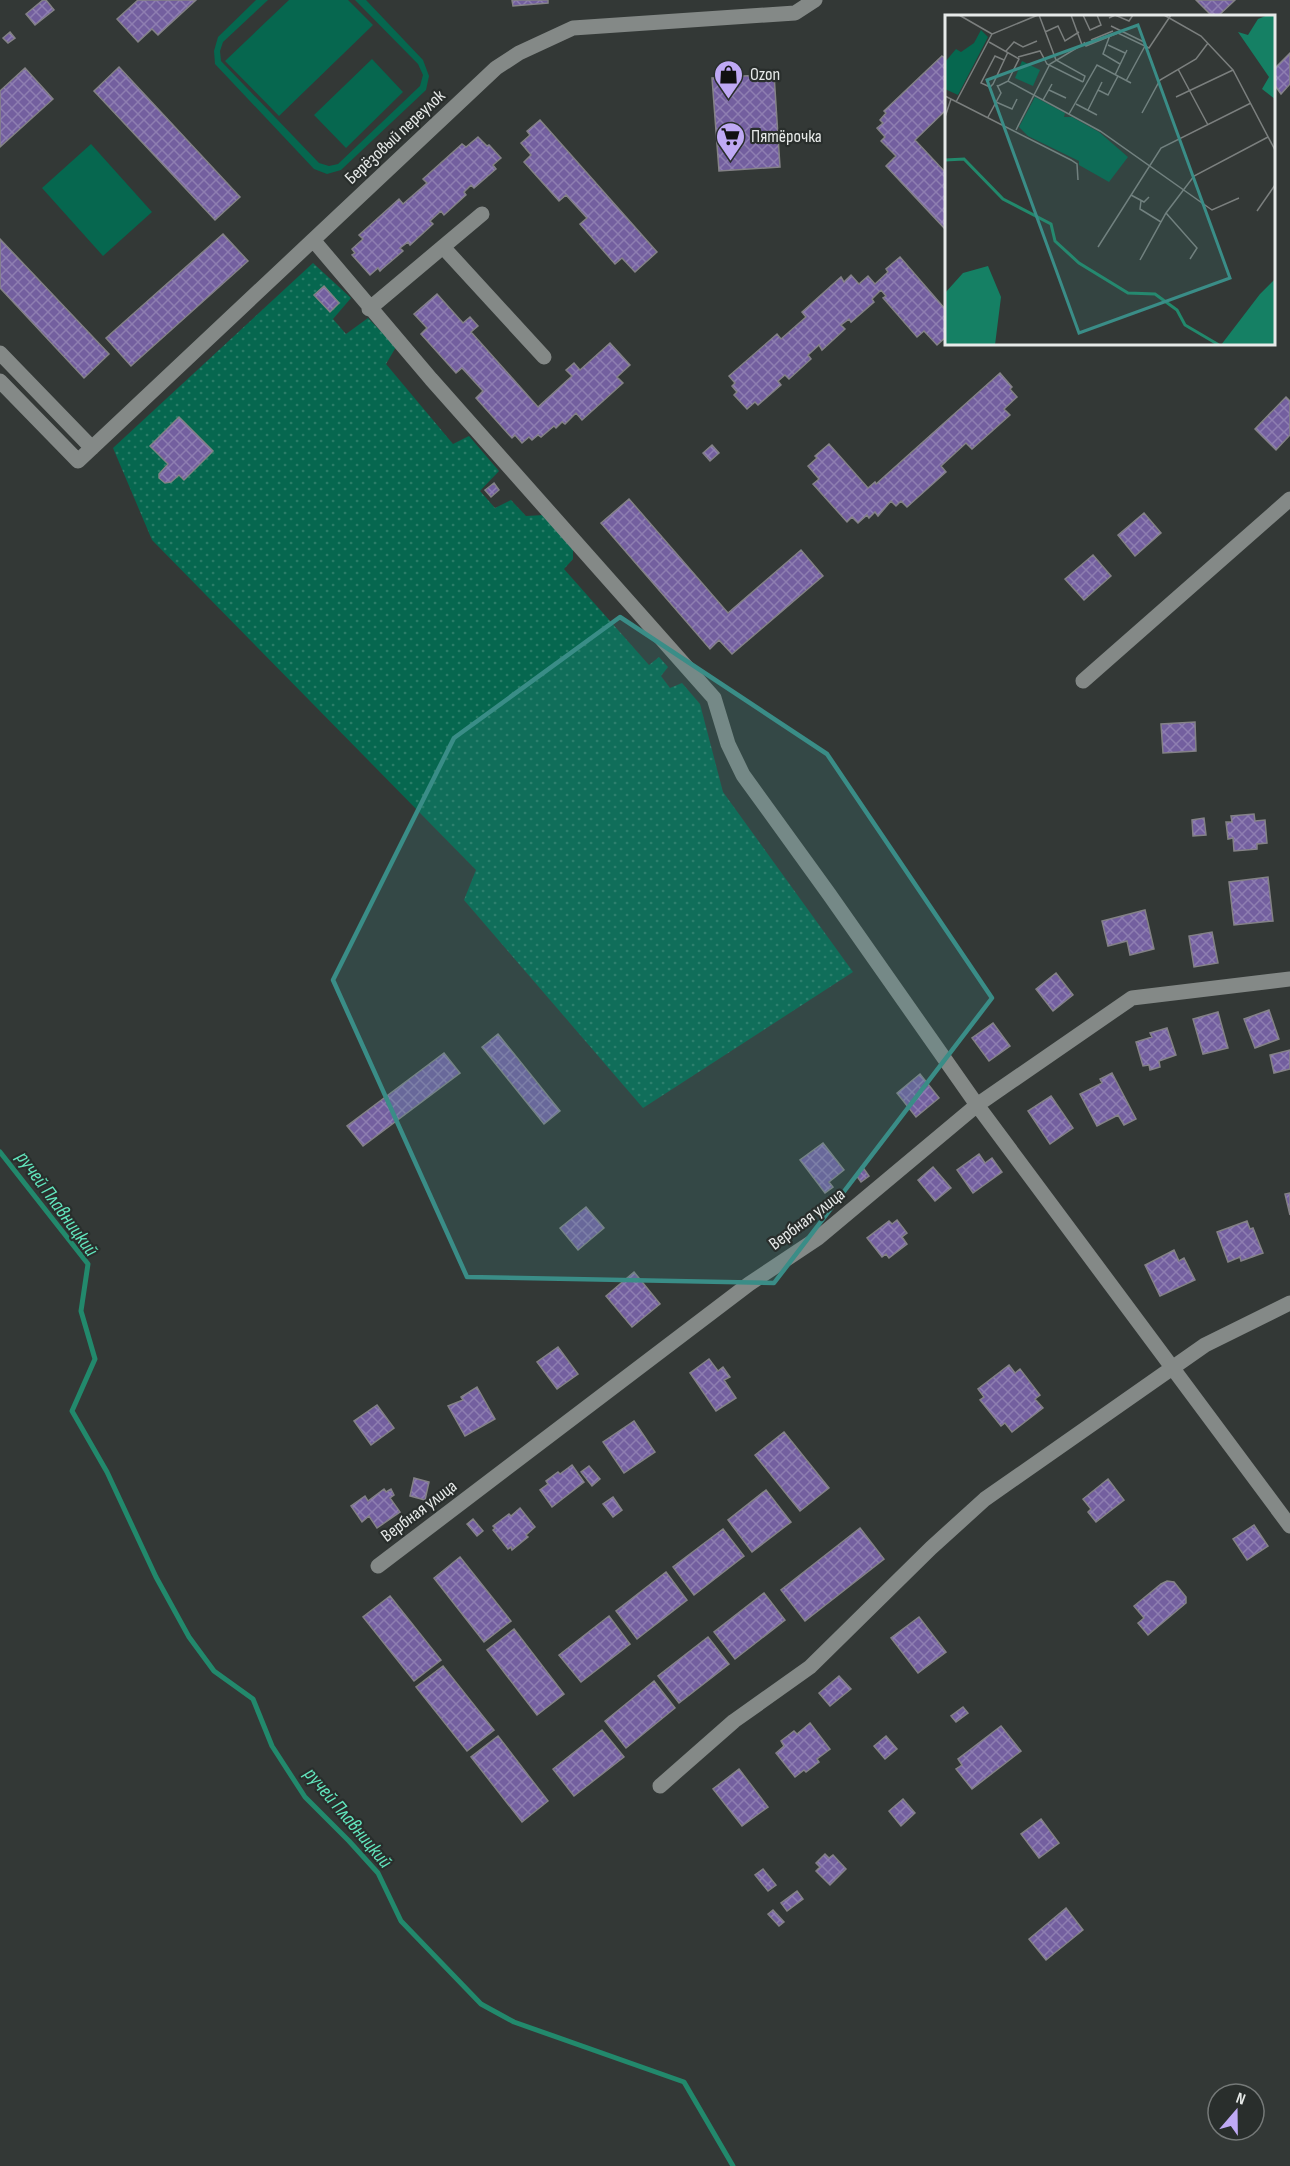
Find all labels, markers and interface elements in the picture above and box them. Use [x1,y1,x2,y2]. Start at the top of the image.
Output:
inset map [945,15,1275,345]
shop icon: Ozon [713,58,745,100]
place label: Ozon [750,64,780,85]
street label: Берёзовый переулок [341,85,449,189]
supermarket icon: Пятёрочка [714,120,746,162]
place label: Пятёрочка [751,126,822,147]
water label: ручей Плавницкий [10,1146,104,1262]
street label: Вербная улица [765,1184,849,1254]
street label: Вербная улица [377,1476,461,1546]
water label: ручей Плавницкий [298,1762,398,1874]
north arrow [1206,2082,1266,2142]
text: N [1233,2089,1248,2110]

